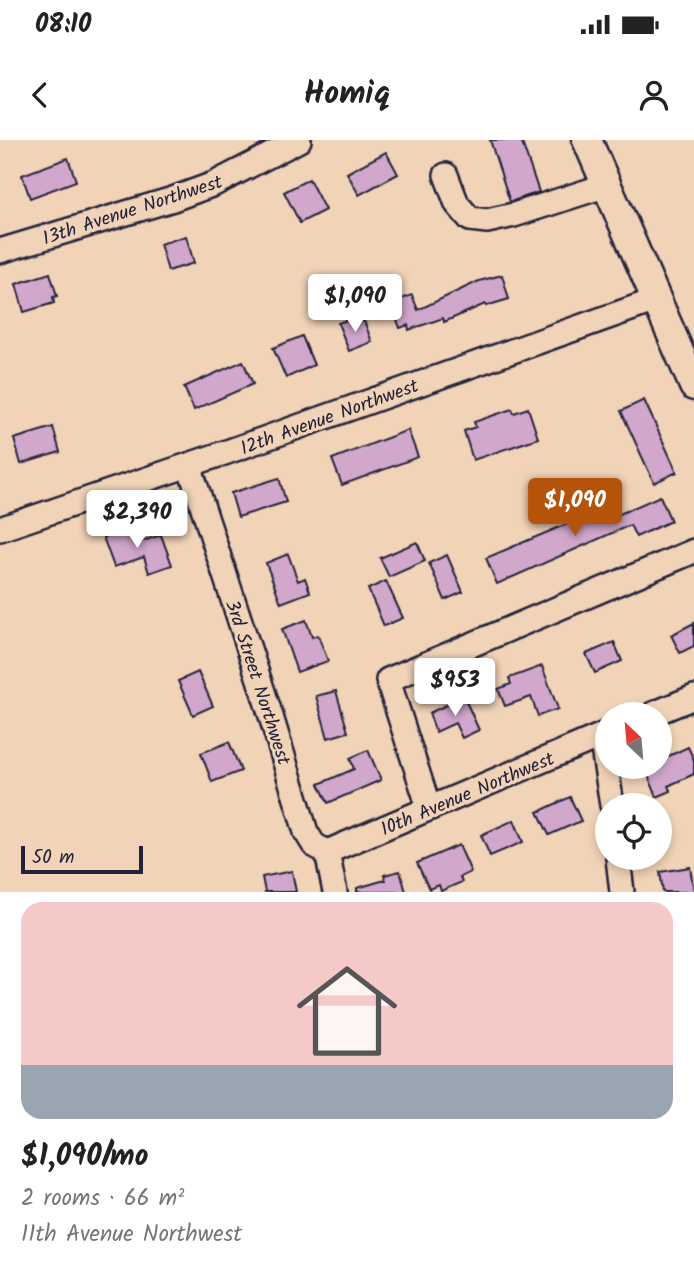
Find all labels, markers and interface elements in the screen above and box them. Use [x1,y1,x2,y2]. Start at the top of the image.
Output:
text: 08:10 [35,4,91,46]
text: Homiq [304,69,390,120]
icon: back [21,76,59,114]
icon: person [635,76,673,114]
street label: 13th Avenue Northwest [39,167,227,254]
pin: $1,090 [298,274,412,334]
text: $1,090 [324,279,386,315]
street label: 12th Avenue Northwest [236,371,424,464]
pin: $1,090 [518,478,632,538]
text: $1,090 [544,483,606,519]
pin: $2,390 [80,490,194,550]
text: $2,390 [102,495,172,531]
street label: 3rd Street Northwest [216,596,298,770]
pin: $953 [414,658,496,718]
text: $953 [430,663,480,699]
north arrow [595,702,672,779]
map controls [595,702,672,870]
street label: 10th Avenue Northwest [376,744,560,845]
button: locate [595,793,672,870]
scale bar [21,843,144,875]
text: 50 m [32,843,74,873]
icon: home [284,948,410,1074]
text: $1,090/mo [21,1133,148,1181]
text: 2 rooms · 66 m² [21,1181,184,1217]
text: 11th Avenue Northwest [21,1217,242,1253]

